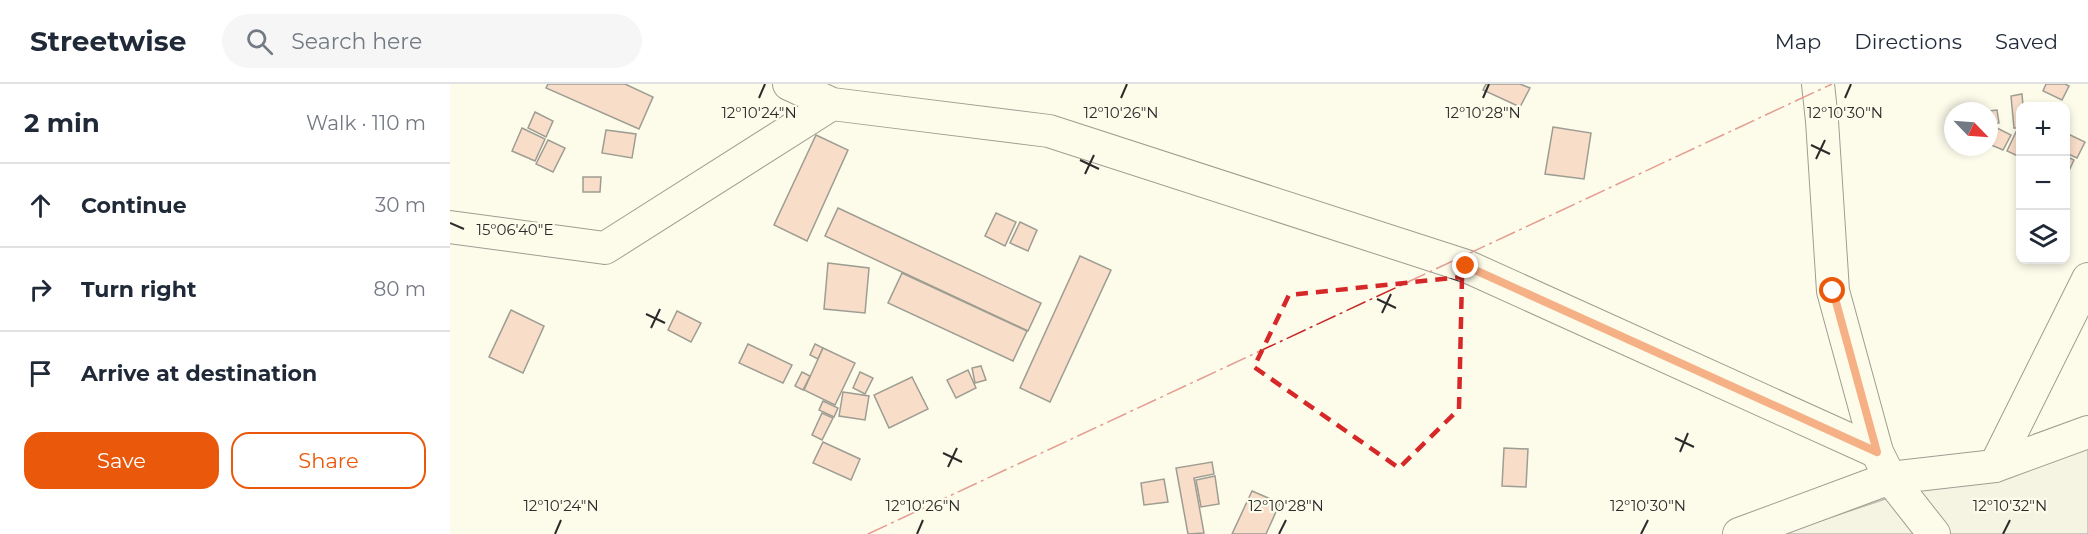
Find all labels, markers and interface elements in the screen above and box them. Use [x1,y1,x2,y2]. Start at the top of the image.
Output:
search box [222,14,642,68]
text: Streetwise [30,24,186,58]
icon: search [243,25,276,58]
text: Search here [291,28,422,55]
text: Map [1775,29,1821,54]
text: Directions [1854,29,1962,54]
text: Saved [1995,29,2058,54]
north arrow [1944,102,1998,156]
map controls [2016,102,2070,264]
button: + [2016,102,2070,156]
text: 12°10'24"N [721,103,797,122]
text: 12°10'26"N [1083,103,1159,122]
text: 12°10'28"N [1445,103,1521,122]
text: 12°10'30"N [1807,103,1883,122]
text: 2 min [24,107,100,139]
text: Walk · 110 m [306,111,426,135]
button: − [2016,156,2070,210]
icon: ahead [24,189,57,222]
text: Continue [81,192,187,219]
text: 30 m [375,193,426,217]
button: layers [2016,210,2070,264]
text: 15°06'40"E [477,220,553,239]
route end [1452,252,1478,278]
icon: right [24,273,57,306]
text: Turn right [81,276,196,303]
text: 80 m [374,277,426,301]
route start [1819,277,1845,303]
icon: arrive [24,357,57,390]
text: Arrive at destination [81,360,317,387]
button: Save [24,432,219,489]
button: Share [231,432,426,489]
text: 12°10'24"N [523,496,599,515]
text: 12°10'26"N [885,496,961,515]
text: 12°10'28"N [1248,496,1324,515]
text: 12°10'30"N [1610,496,1686,515]
text: 12°10'32"N [1973,496,2047,515]

